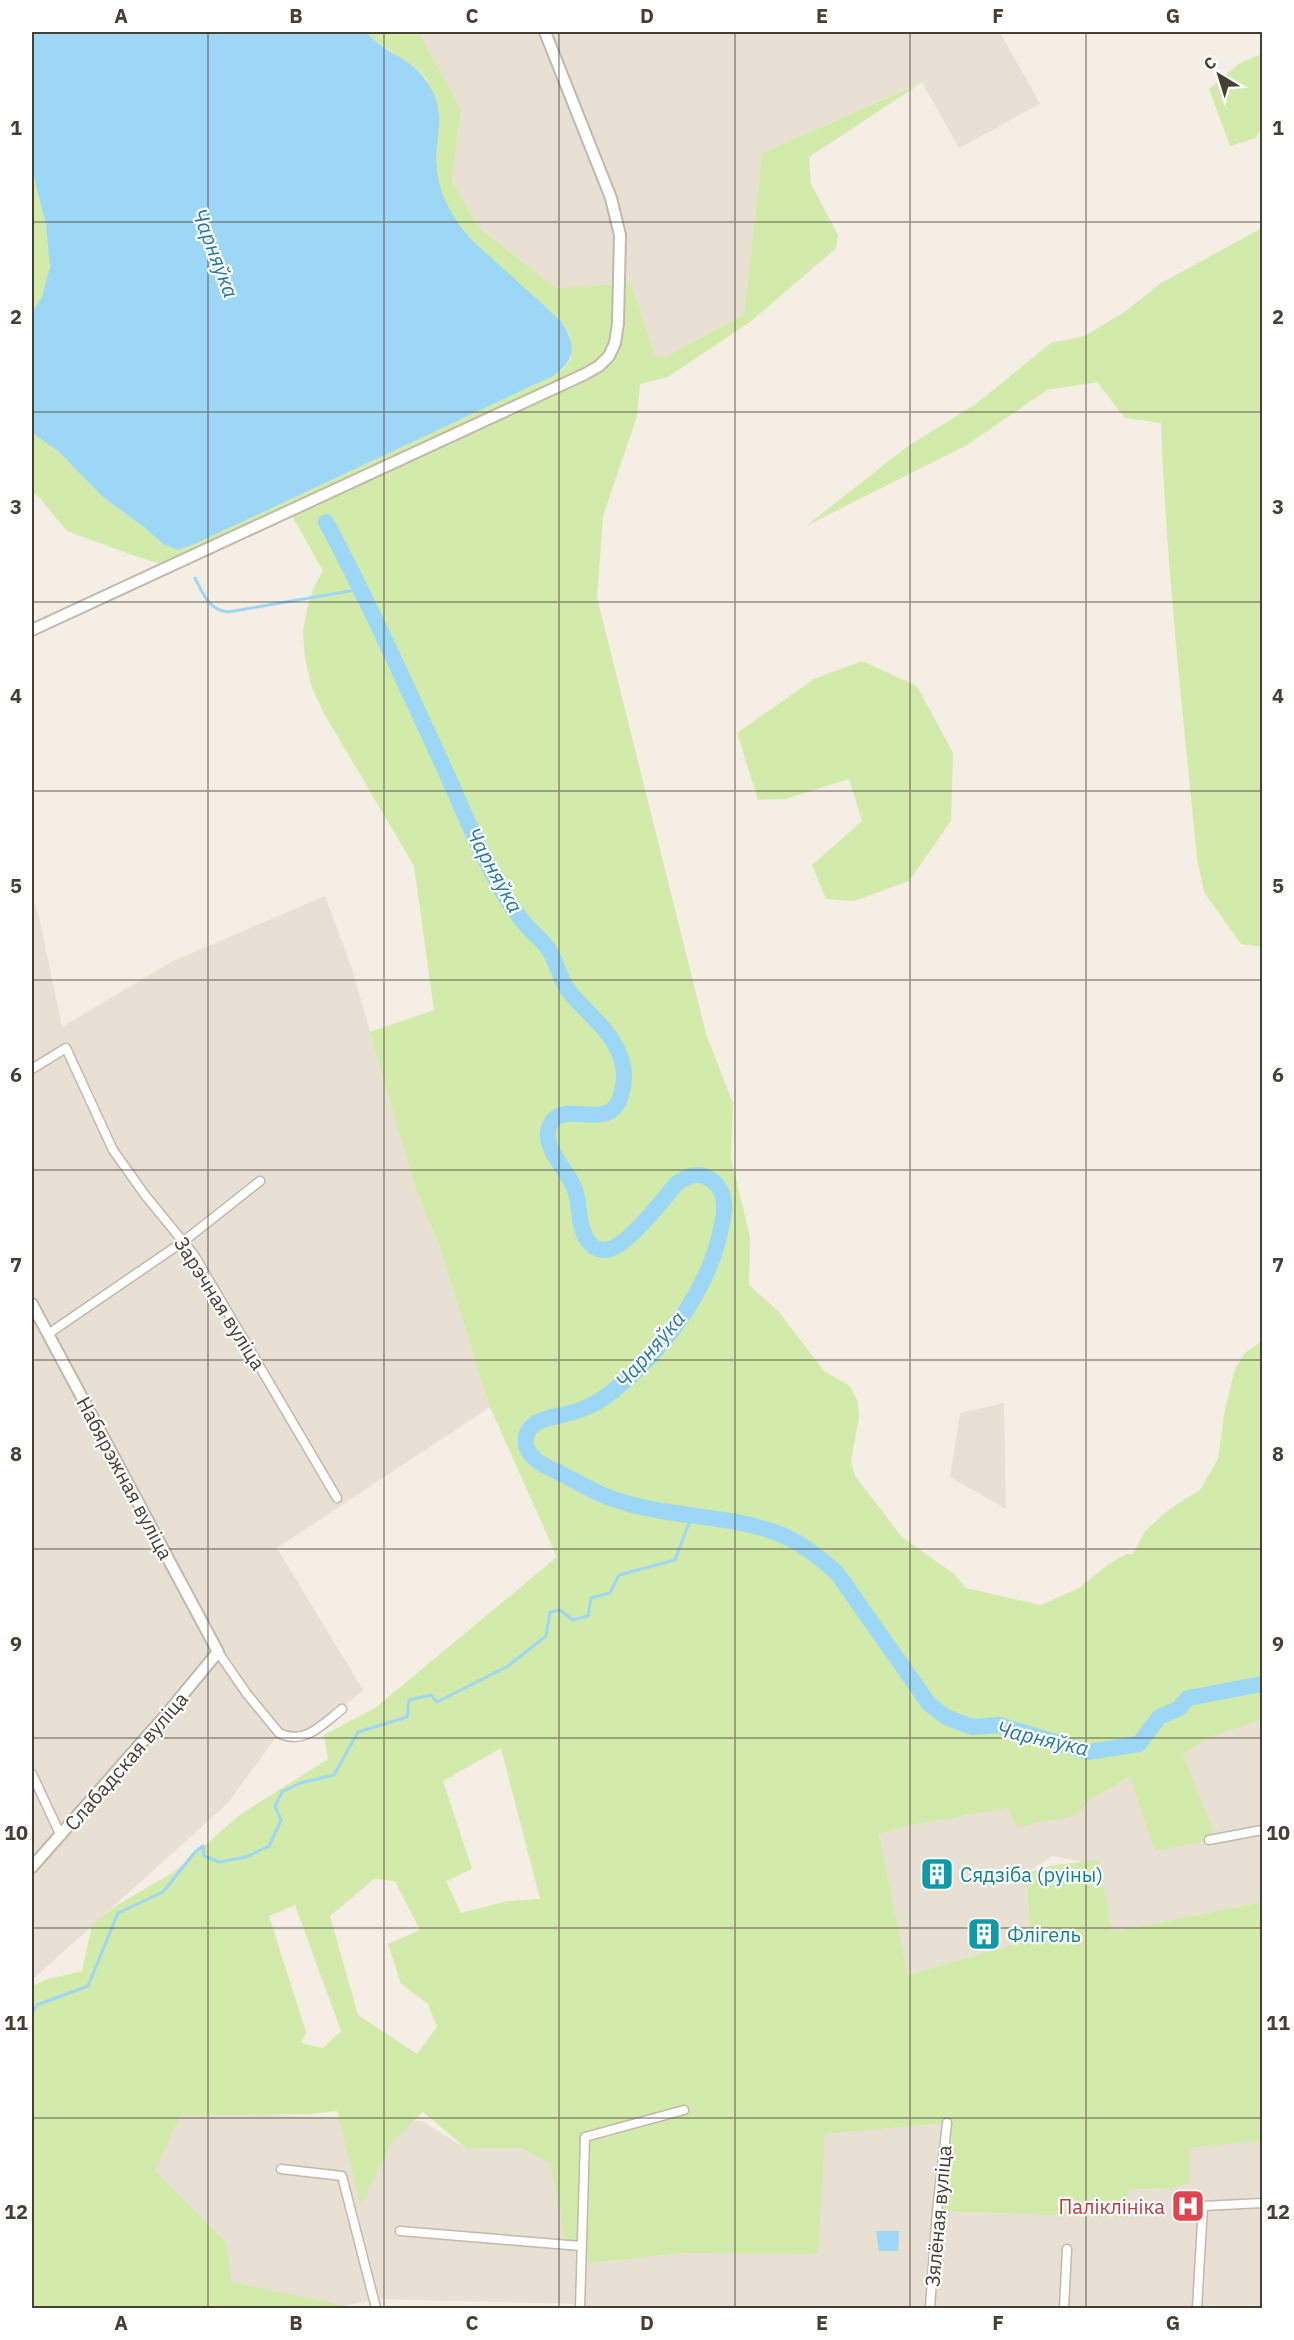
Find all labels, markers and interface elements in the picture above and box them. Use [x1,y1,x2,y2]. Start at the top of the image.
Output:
text: A [114,2,128,29]
text: B [289,2,303,29]
text: C [465,2,479,29]
text: D [640,2,654,29]
text: E [816,2,828,29]
text: F [992,2,1004,29]
text: G [1166,2,1180,29]
north arrow [1189,45,1249,105]
text: С [1200,52,1220,74]
text: 1 [10,114,22,141]
text: 1 [1272,114,1284,141]
water label: Чарняўка [186,204,246,302]
text: 2 [10,303,22,330]
text: 2 [1272,303,1284,330]
text: 3 [10,493,22,520]
text: 3 [1272,493,1284,520]
text: 4 [10,682,22,709]
text: 4 [1272,682,1284,709]
water label: Чарняўка [460,822,530,918]
text: 5 [10,872,22,899]
text: 5 [1272,872,1284,899]
text: 6 [10,1061,22,1088]
text: 6 [1272,1061,1284,1088]
street label: Зарэчная вуліца [168,1231,272,1375]
text: 7 [10,1251,22,1278]
text: 7 [1272,1251,1284,1278]
water label: Чарняўка [609,1305,691,1393]
street label: Набярэжная вуліца [71,1392,180,1565]
text: 8 [10,1440,22,1467]
text: 8 [1272,1440,1284,1467]
text: 9 [10,1630,22,1657]
text: 9 [1272,1630,1284,1657]
street label: Слабадская вуліца [58,1686,194,1836]
water label: Чарняўка [994,1714,1092,1762]
text: 10 [4,1819,28,1846]
text: 10 [1266,1819,1290,1846]
building icon: Сядзіба (руіны) [919,1856,955,1892]
place label: Сядзіба (руіны) [960,1861,1103,1888]
building icon: Флігель [966,1916,1002,1952]
place label: Флігель [1007,1921,1081,1948]
text: 11 [4,2009,28,2036]
text: 11 [1266,2009,1290,2036]
street label: Зялёная вуліца [918,2144,958,2288]
hospital icon: Паліклініка [1170,2188,1206,2224]
place label: Паліклініка [1058,2193,1165,2220]
text: 12 [4,2198,28,2225]
text: 12 [1266,2198,1290,2225]
text: A [114,2309,128,2336]
text: B [289,2309,303,2336]
text: C [465,2309,479,2336]
text: D [640,2309,654,2336]
text: E [816,2309,828,2336]
text: F [992,2309,1004,2336]
text: G [1166,2309,1180,2336]

